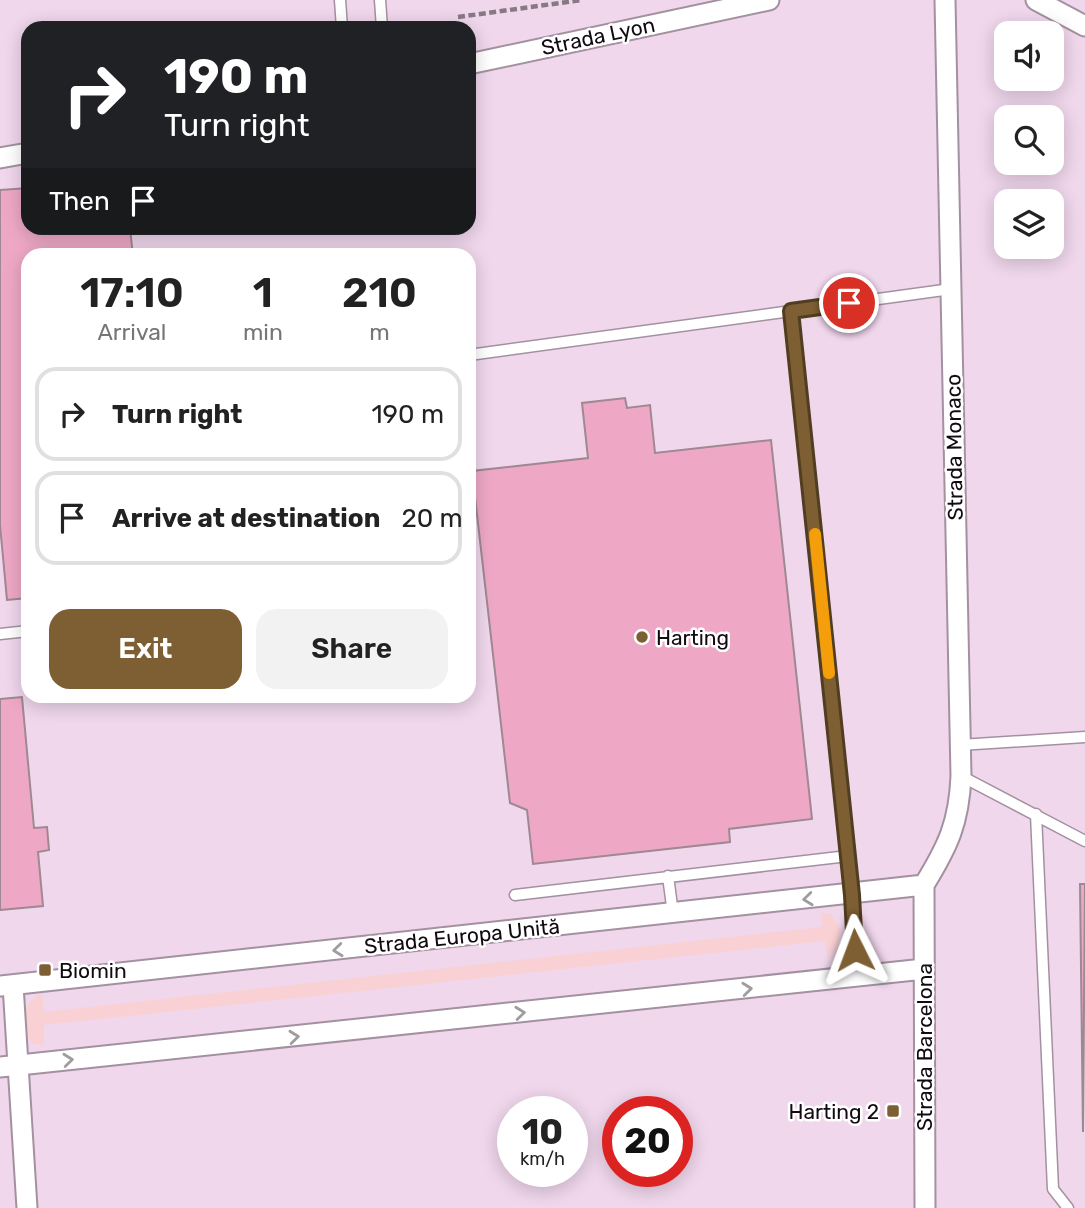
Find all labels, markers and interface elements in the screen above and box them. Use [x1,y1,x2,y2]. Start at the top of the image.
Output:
street label: Strada Lyon [539,12,657,60]
map controls [994,21,1064,259]
button: sound [994,21,1064,91]
text: 190 m [164,47,308,105]
icon: right [49,49,140,140]
button: search [994,105,1064,175]
text: Turn right [164,106,309,144]
icon: arrive [124,182,162,220]
text: Then [49,186,110,217]
button: layers [994,189,1064,259]
text: 17:10 [80,268,184,318]
text: 1 [253,268,273,318]
text: 210 [342,268,417,318]
pin [819,273,879,333]
icon: arrive [830,284,868,322]
text: Arrival [97,318,166,346]
text: min [243,318,283,346]
text: m [369,318,390,346]
street label: Strada Monaco [940,373,968,521]
icon: right [53,395,91,433]
text: Turn right [112,399,242,430]
text: 190 m [371,399,444,430]
icon: arrive [53,499,91,537]
text: Arrive at destination [112,503,380,534]
text: 20 m [401,503,463,534]
button: Exit [49,609,242,689]
button: Share [256,609,448,689]
place label: Harting [656,625,729,650]
marker: Harting [634,629,650,645]
one-way arrow [802,892,813,907]
street label: Strada Europa Unită [363,913,561,959]
position arrow [818,913,892,987]
one-way arrow [332,942,343,957]
place label: Biomin [59,958,127,983]
marker: Biomin [37,962,53,978]
street label: Strada Barcelona [912,963,937,1131]
one-way arrow [741,982,753,997]
one-way arrow [515,1006,526,1021]
one-way arrow [288,1029,300,1044]
one-way arrow [63,1053,74,1068]
speed limit sign: 20 [602,1096,693,1187]
place label: Harting 2 [788,1099,879,1124]
marker: Harting 2 [885,1103,901,1119]
text: 10 [522,1111,563,1153]
text: km/h [520,1148,565,1170]

